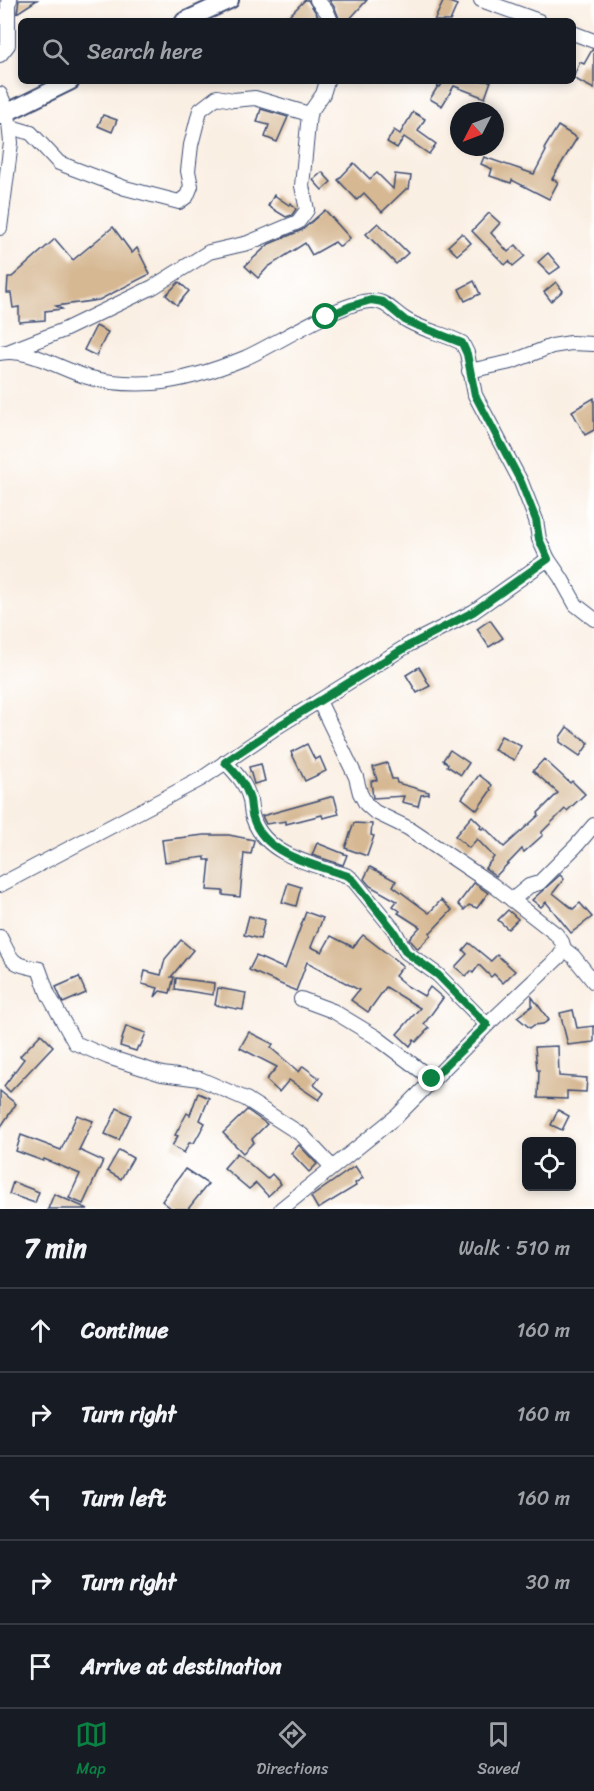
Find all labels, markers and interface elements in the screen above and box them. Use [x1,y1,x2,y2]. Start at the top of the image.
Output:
search box [18,18,576,84]
text: Search here [87,32,203,71]
icon: search [39,35,72,68]
north arrow [450,102,504,156]
route start [312,303,338,329]
route end [418,1065,444,1091]
map controls [522,1137,576,1191]
button: locate [522,1137,576,1191]
text: 7 min [24,1225,87,1271]
text: Walk · 510 m [458,1231,570,1266]
text: Continue [81,1311,169,1350]
text: 160 m [517,1313,570,1348]
icon: ahead [24,1314,57,1347]
text: Turn right [81,1395,176,1434]
text: 160 m [517,1397,570,1432]
icon: right [24,1398,57,1431]
text: Turn left [81,1479,166,1518]
text: 160 m [517,1481,570,1516]
icon: left [24,1482,57,1515]
text: Turn right [81,1563,176,1602]
text: 30 m [526,1565,570,1600]
icon: right [24,1566,57,1599]
text: Arrive at destination [81,1647,282,1686]
icon: arrive [24,1650,57,1683]
tab: Map [75,1718,108,1783]
tab: Directions [257,1718,328,1783]
tab: Saved [477,1718,519,1783]

